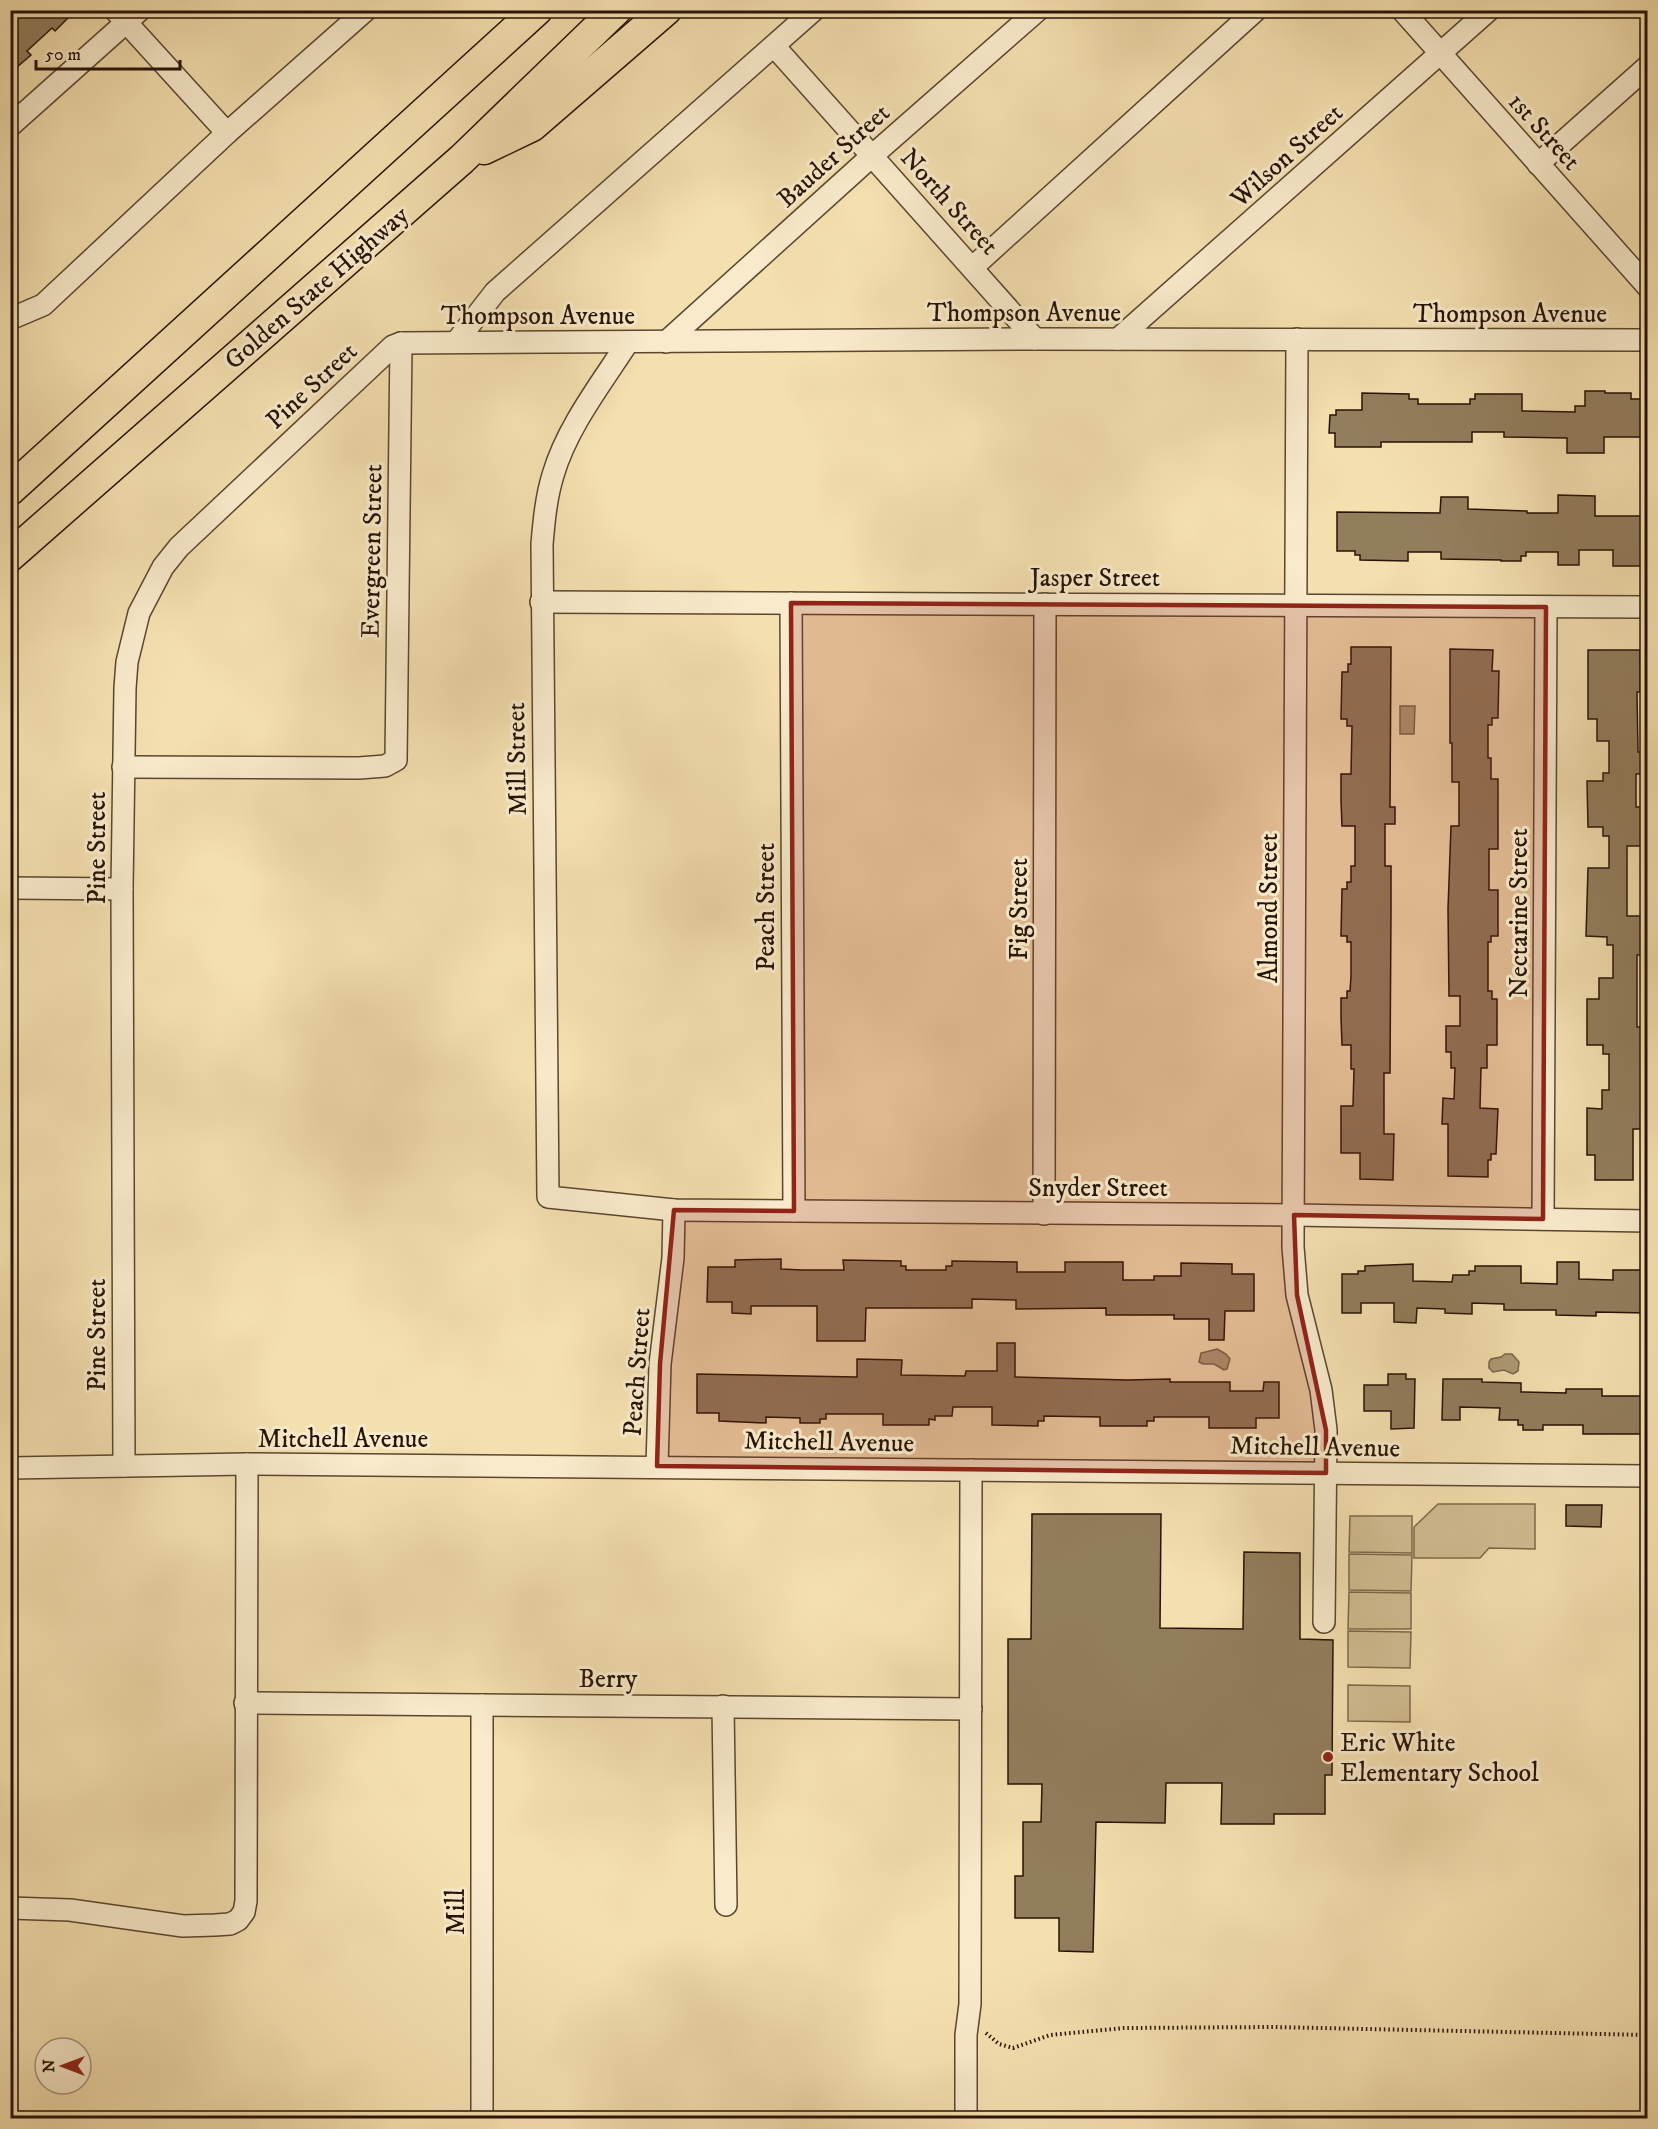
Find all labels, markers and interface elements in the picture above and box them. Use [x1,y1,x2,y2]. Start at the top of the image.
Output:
scale bar [36,33,180,71]
text: 50 m [45,44,81,66]
street label: 1st Street [1500,86,1587,178]
street label: Bauder Street [771,97,897,215]
street label: Wilson Street [1223,97,1350,216]
street label: North Street [892,142,1005,262]
street label: Golden State Highway [218,199,416,377]
street label: Thompson Avenue [927,297,1121,330]
street label: Thompson Avenue [1413,298,1607,331]
street label: Thompson Avenue [441,300,635,333]
street label: Pine Street [259,335,365,437]
street label: Evergreen Street [354,464,391,638]
street label: Jasper Street [1028,562,1160,595]
street label: Mill Street [500,702,535,816]
street label: Pine Street [81,791,114,905]
street label: Nectarine Street [1503,828,1536,998]
street label: Almond Street [1253,833,1286,983]
street label: Peach Street [750,843,783,971]
street label: Fig Street [1003,858,1036,960]
street label: Snyder Street [1028,1172,1168,1205]
street label: Pine Street [81,1278,114,1392]
street label: Peach Street [617,1307,658,1437]
street label: Mitchell Avenue [258,1423,428,1456]
street label: Mitchell Avenue [744,1425,914,1460]
street label: Mitchell Avenue [1230,1430,1400,1465]
street label: Berry [579,1663,638,1696]
place label: Eric White Elementary School [1340,1727,1539,1790]
marker: Eric White Elementary School [1321,1750,1335,1764]
street label: Mill [440,1889,473,1935]
north arrow [33,2036,93,2096]
text: N [39,2059,59,2073]

